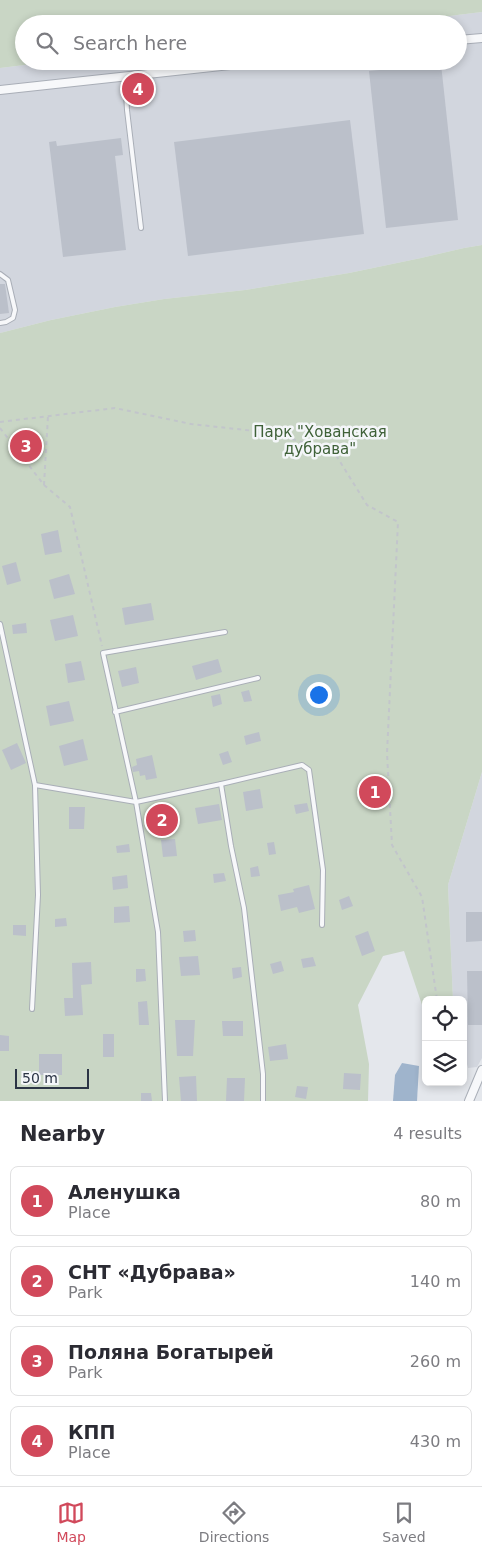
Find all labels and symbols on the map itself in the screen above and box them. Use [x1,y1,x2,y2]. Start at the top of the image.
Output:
pin: 4 [122,70,154,108]
park label: Парк "Хованская дубрава" [253,423,387,458]
pin: 3 [10,427,42,465]
your location [306,682,332,708]
pin: 1 [359,773,391,811]
pin: 2 [146,801,178,839]
scale bar [15,1066,89,1089]

